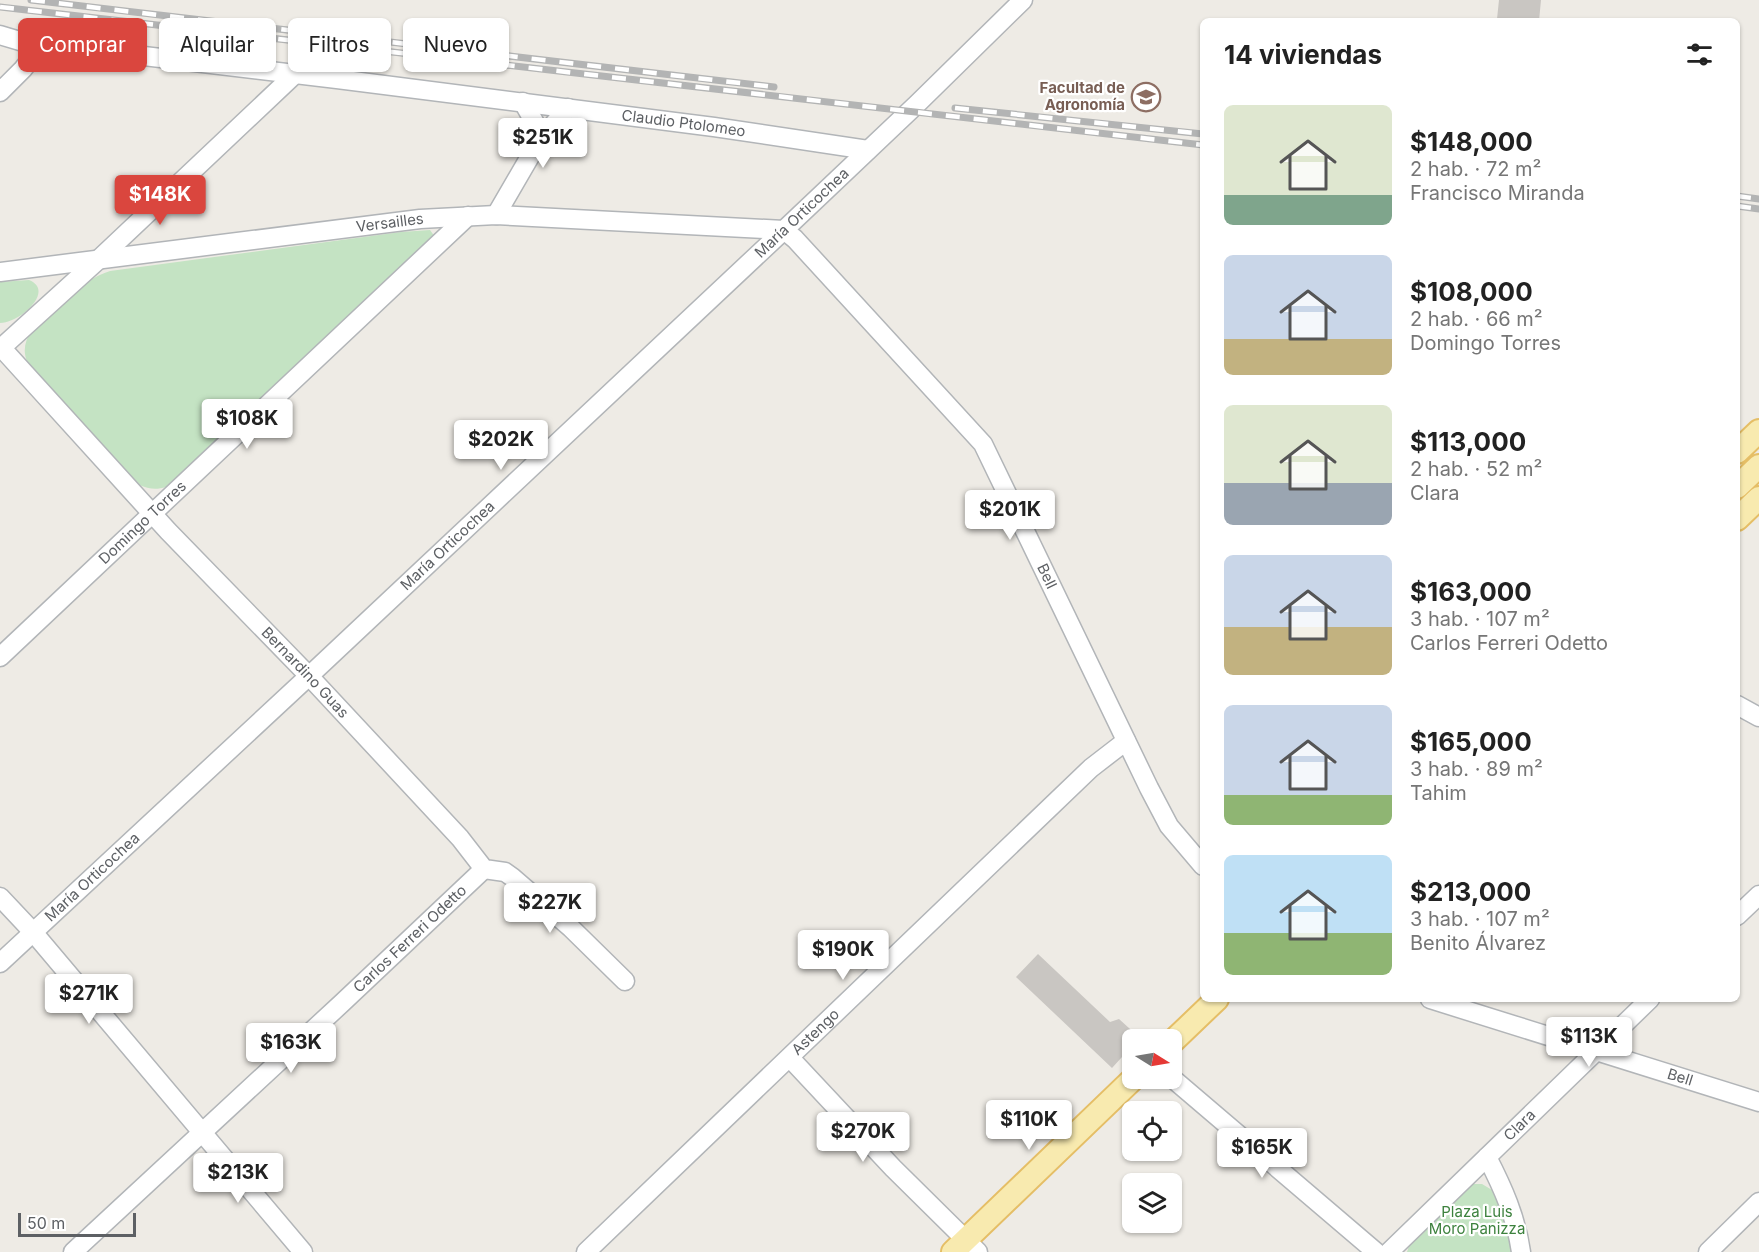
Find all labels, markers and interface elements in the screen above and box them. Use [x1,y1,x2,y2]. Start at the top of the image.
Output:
chip: Comprar [18,18,147,72]
chip: Alquilar [159,18,276,72]
chip: Filtros [288,18,391,72]
chip: Nuevo [403,18,509,72]
icon: filters [1683,38,1716,71]
text: 14 viviendas [1224,39,1382,70]
place label: Facultad de Agronomía [1040,78,1125,114]
school or university icon: Facultad de Agronomía [1130,81,1162,113]
street label: Claudio Ptolomeo [621,105,747,141]
pin: $251K [501,118,585,169]
text: $251K [512,125,574,149]
text: $148,000 [1410,126,1533,157]
icon: home [1272,129,1344,201]
text: 2 hab. · 72 m² [1410,157,1541,181]
street label: María Orticochea [751,164,853,262]
pin: $148K [118,175,202,226]
text: Francisco Miranda [1410,181,1585,205]
text: $148K [129,182,191,206]
street label: Versailles [355,209,425,236]
text: $108,000 [1410,276,1533,307]
icon: home [1272,279,1344,351]
text: 2 hab. · 66 m² [1410,307,1543,331]
text: Domingo Torres [1410,331,1561,355]
pin: $108K [205,399,289,450]
text: $108K [216,406,278,430]
pin: $202K [459,420,543,471]
text: $113,000 [1410,426,1526,457]
text: $202K [468,427,534,451]
icon: home [1272,429,1344,501]
text: 2 hab. · 52 m² [1410,457,1542,481]
street label: Domingo Torres [95,476,190,568]
text: Clara [1410,481,1459,505]
pin: $201K [968,490,1052,541]
street label: María Orticochea [396,497,499,594]
text: $201K [979,497,1041,521]
street label: Bell [1033,560,1061,592]
text: $163,000 [1410,576,1532,607]
icon: home [1272,579,1344,651]
text: 3 hab. · 107 m² [1410,607,1550,631]
street label: Bernardino Guas [258,623,353,722]
text: Carlos Ferreri Odetto [1410,631,1608,655]
text: $165,000 [1410,726,1532,757]
icon: home [1272,729,1344,801]
text: 3 hab. · 89 m² [1410,757,1543,781]
text: Tahim [1410,781,1467,805]
street label: María Orticochea [41,828,143,926]
text: $213,000 [1410,876,1531,907]
icon: home [1272,879,1344,951]
street label: Carlos Ferreri Odetto [349,881,470,996]
pin: $227K [508,883,592,934]
text: $227K [518,890,582,914]
text: 3 hab. · 107 m² [1410,907,1550,931]
pin: $190K [801,930,885,981]
text: Benito Álvarez [1410,931,1546,955]
text: $190K [812,937,874,961]
pin: $271K [47,974,131,1025]
text: $271K [59,981,119,1005]
street label: Astengo [787,1004,843,1059]
pin: $113K [1547,1017,1631,1068]
pin: $163K [249,1023,333,1074]
text: $113K [1560,1024,1618,1048]
north arrow [1122,1029,1182,1089]
map controls [1122,1029,1182,1233]
text: $163K [260,1030,322,1054]
street label: Bell [1665,1064,1695,1090]
pin: $110K [987,1100,1071,1151]
button: locate [1122,1101,1182,1161]
street label: Clara [1499,1105,1539,1145]
text: $110K [1000,1107,1058,1131]
pin: $270K [821,1112,905,1163]
text: $270K [831,1119,895,1143]
pin: $165K [1220,1128,1304,1179]
text: $165K [1231,1135,1293,1159]
pin: $213K [196,1153,280,1204]
text: $213K [207,1160,269,1184]
button: layers [1122,1173,1182,1233]
park label: Plaza Luis Moro Panizza [1429,1202,1525,1238]
scale bar [18,1210,136,1238]
text: 50 m [27,1213,65,1233]

